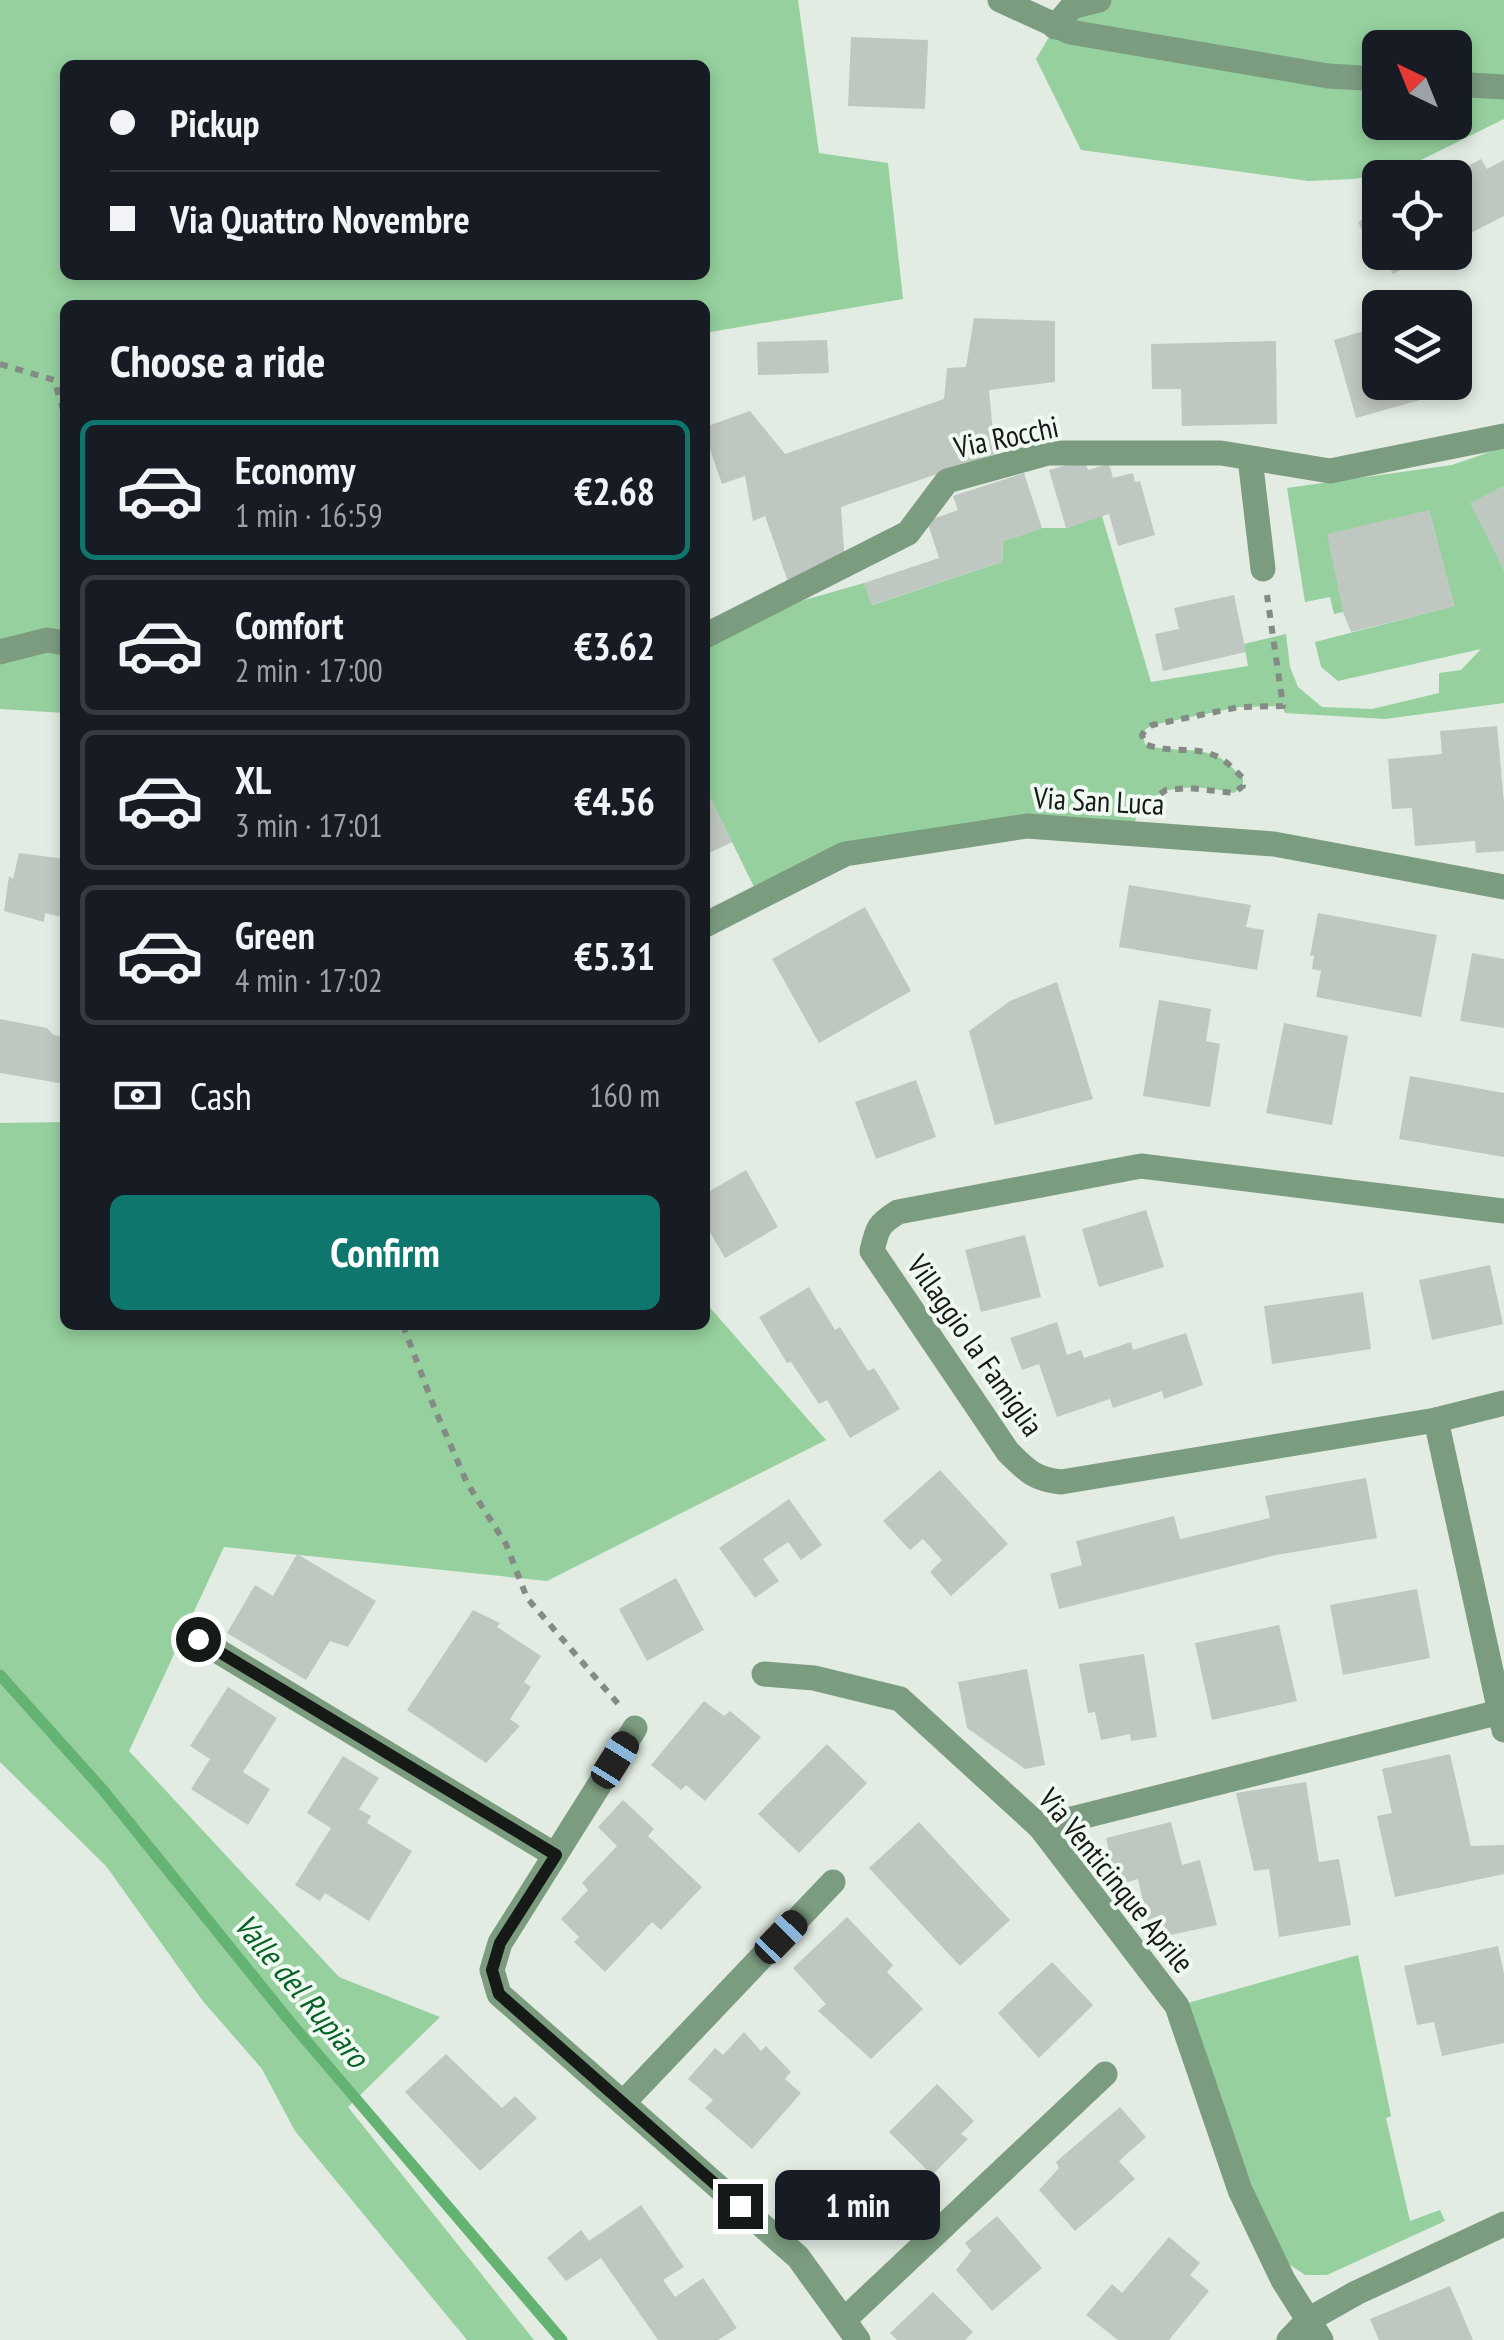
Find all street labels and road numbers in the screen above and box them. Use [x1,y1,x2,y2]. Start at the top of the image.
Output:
street label: Via Rocchi [949,406,1062,466]
street label: Via San Luca [1032,777,1165,823]
street label: Villaggio la Famiglia [899,1246,1053,1443]
street label: Via Venticinque Aprile [1030,1779,1203,1980]

